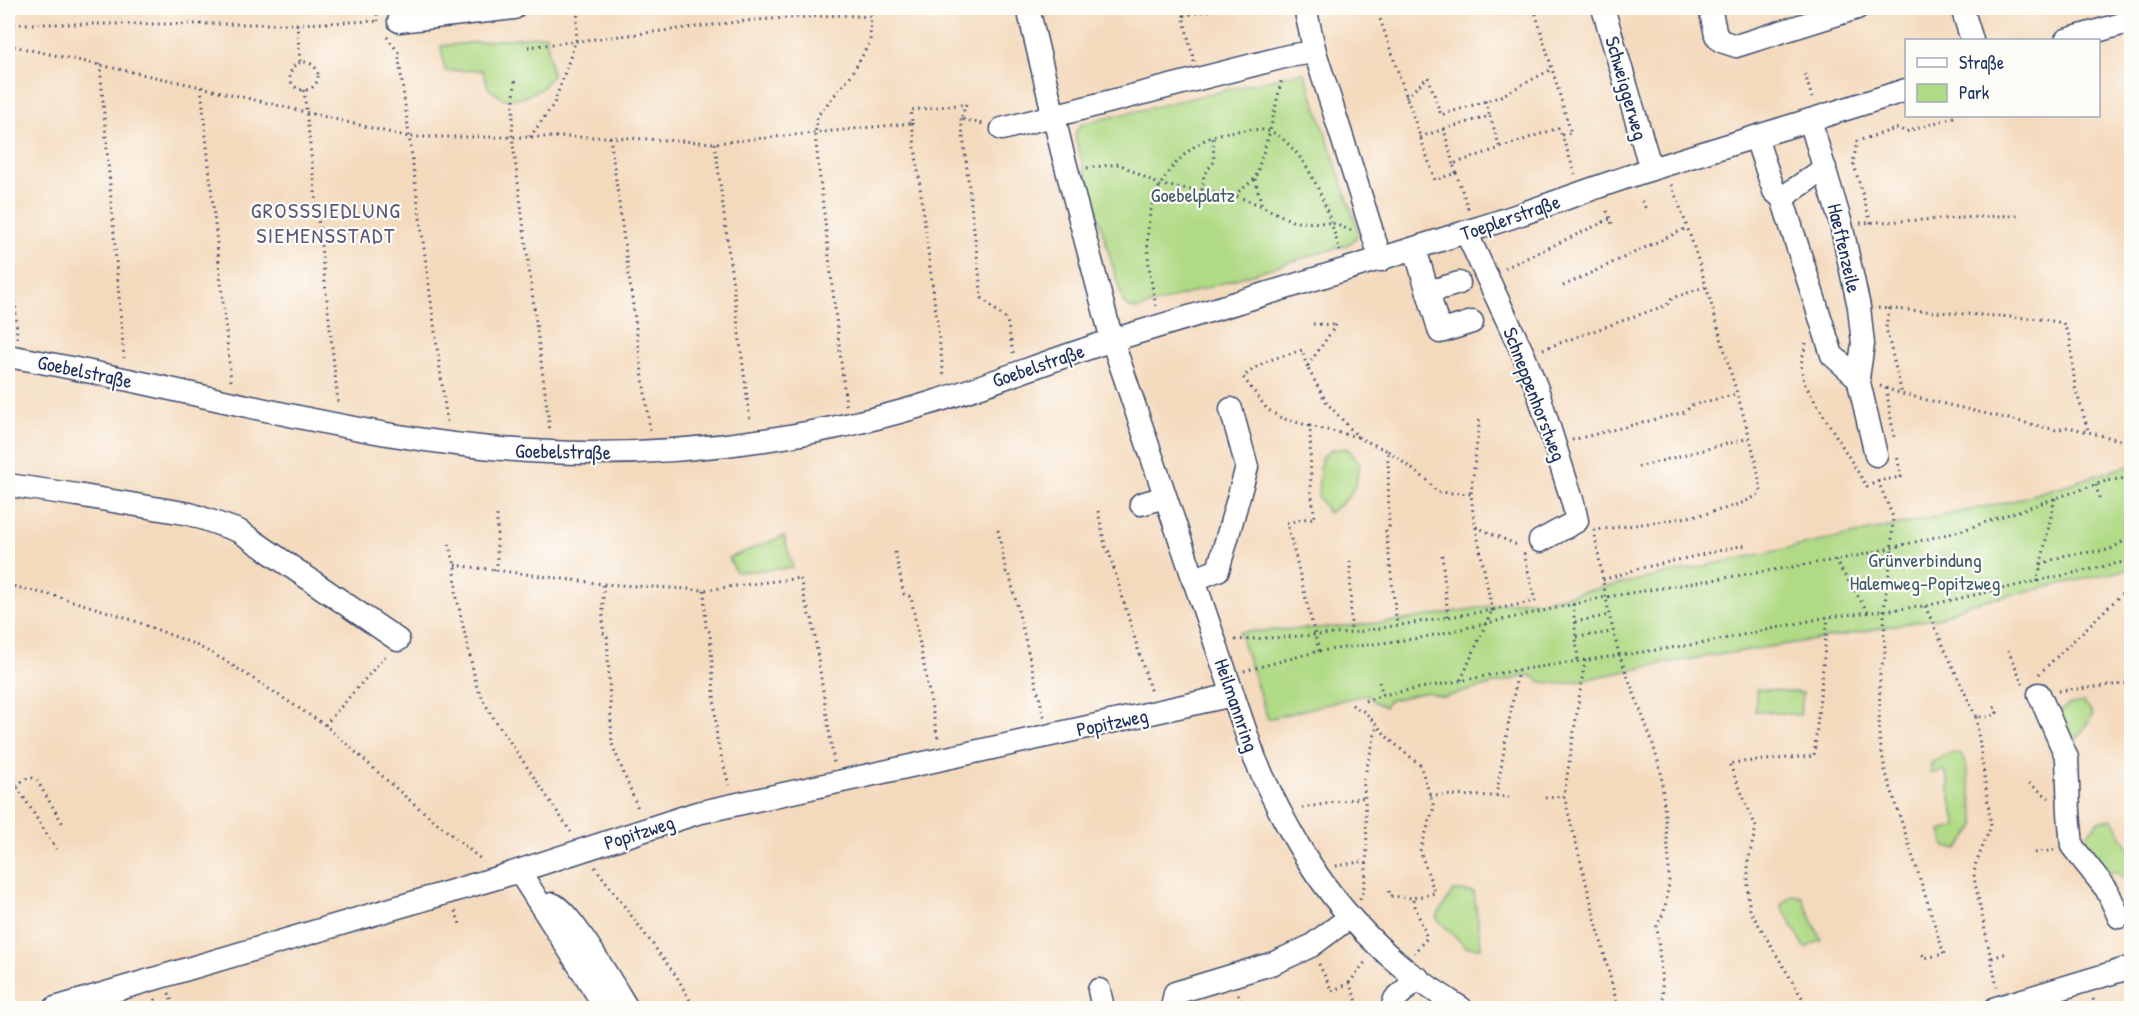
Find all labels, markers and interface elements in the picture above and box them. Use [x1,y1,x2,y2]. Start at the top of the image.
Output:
street label: Schweiggerweg [1599,33,1655,143]
legend [1905,39,2100,117]
text: Straße [1959,50,2004,75]
text: Park [1959,80,1990,105]
park label: Goebelplatz [1151,181,1236,208]
street label: Toeplerstraße [1457,187,1563,247]
district label: GROSSSIEDLUNG SIEMENSSTADT [251,195,401,250]
street label: Haeftenzeile [1822,201,1868,295]
street label: Schneppenhorstweg [1497,323,1573,465]
street label: Goebelstraße [988,337,1088,393]
street label: Goebelstraße [35,348,135,394]
street label: Goebelstraße [515,437,611,465]
park label: Grünverbindung Halemweg-Popitzweg [1850,546,2000,596]
street label: Heilmannring [1208,655,1266,755]
street label: Popitzweg [1074,701,1150,743]
street label: Popitzweg [600,808,678,856]

